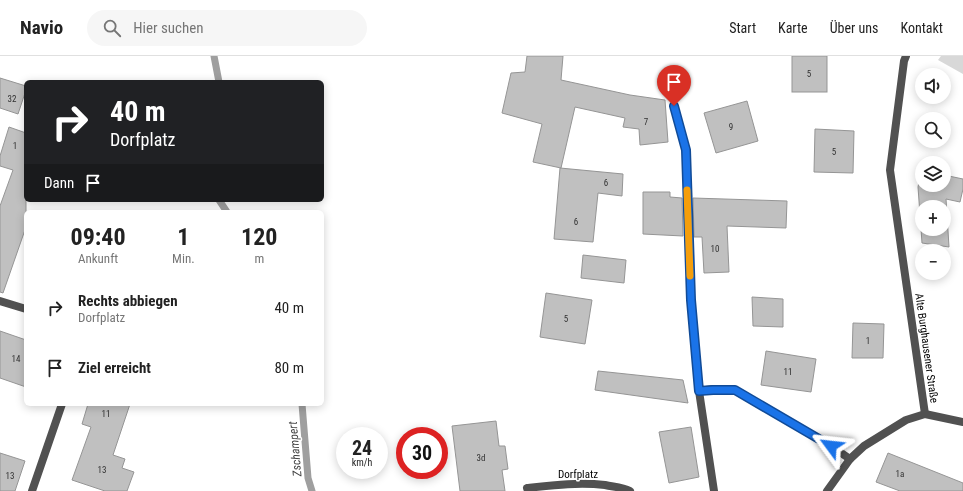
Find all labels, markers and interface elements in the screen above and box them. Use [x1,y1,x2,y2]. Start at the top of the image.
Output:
search box [87,10,367,46]
text: Navio [20,16,63,39]
icon: search [101,17,123,39]
text: Hier suchen [133,19,204,37]
text: Start [729,20,756,36]
text: Karte [778,20,808,36]
text: Über uns [830,20,878,36]
text: Kontakt [900,20,943,36]
pin [657,65,691,106]
map controls [915,68,951,280]
button: sound [915,68,951,104]
house number: 5 [807,69,812,79]
icon: arrive [663,71,685,93]
house number: 32 [8,94,17,104]
text: 40 m [110,95,166,128]
icon: right [44,96,96,148]
button: search [915,112,951,148]
house number: 7 [644,117,649,127]
house number: 9 [729,122,733,132]
text: Dorfplatz [110,129,175,150]
house number: 1 [13,141,17,151]
house number: 5 [832,147,837,157]
button: layers [915,156,951,192]
icon: arrive [82,172,104,194]
text: Dann [44,174,74,192]
house number: 6 [604,178,608,188]
button: + [915,200,951,236]
house number: 6 [574,217,578,227]
text: 09:40 [71,223,126,251]
text: 1 [177,223,189,251]
text: 120 [241,223,278,251]
house number: 10 [711,244,719,254]
button: − [915,244,951,280]
text: Ankunft [78,251,118,266]
text: Min. [172,251,195,266]
text: m [254,251,264,266]
text: Rechts abbiegen [78,292,178,310]
street label: Alte Burghausener Straße [912,292,941,404]
icon: right [44,297,66,319]
text: 40 m [274,299,304,317]
text: Dorfplatz [78,310,125,325]
house number: 5 [564,314,569,324]
house number: 1 [866,336,870,346]
house number: 14 [12,354,21,364]
icon: arrive [44,357,66,379]
text: Ziel erreicht [78,359,151,377]
text: 80 m [274,359,304,377]
house number: 11 [784,367,792,377]
house number: 11 [102,409,110,419]
water label: Zschampert [286,420,304,478]
position arrow [810,425,852,467]
speed limit sign: 30 [396,427,448,479]
text: 24 [352,436,372,460]
house number: 3d [477,453,485,463]
text: km/h [352,457,372,468]
house number: 13 [98,465,106,475]
street label: Dorfplatz [558,468,598,481]
house number: 1a [896,469,904,479]
house number: 13 [6,471,14,481]

